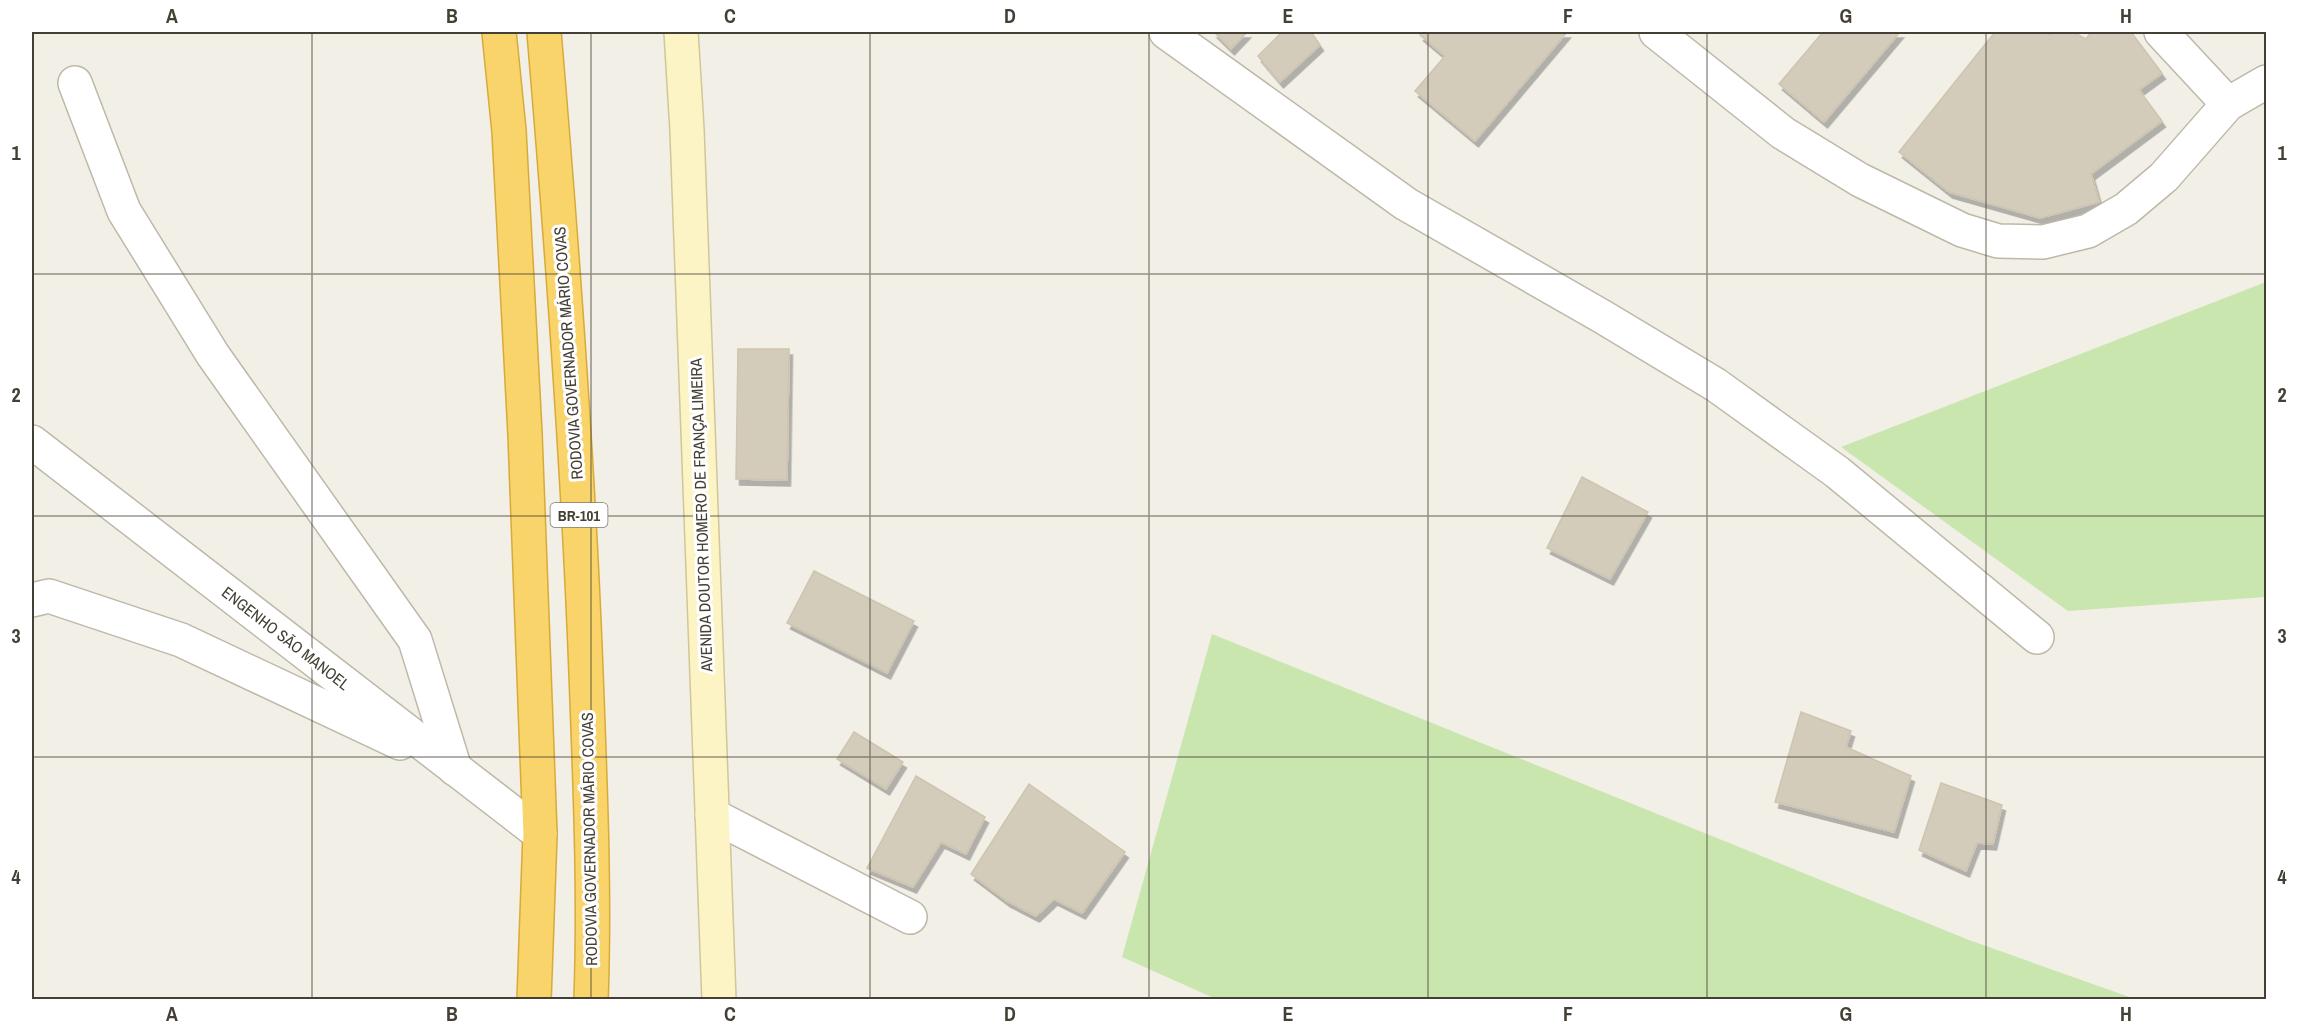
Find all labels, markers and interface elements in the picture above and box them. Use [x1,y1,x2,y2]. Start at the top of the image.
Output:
text: A [166,2,178,29]
text: B [446,2,458,29]
text: C [724,2,736,29]
text: D [1004,2,1016,29]
text: E [1283,2,1294,29]
text: F [1563,2,1573,29]
text: G [1840,2,1852,29]
text: H [2120,2,2132,29]
text: 1 [11,139,21,166]
text: 1 [2277,139,2287,166]
street label: RODOVIA GOVERNADOR MÁRIO COVAS [548,226,588,480]
street label: AVENIDA DOUTOR HOMERO DE FRANÇA LIMEIRA [685,358,718,673]
text: 2 [11,381,21,408]
text: 2 [2277,381,2287,408]
road number: BR-101 [550,503,608,527]
street label: ENGENHO SÃO MANOEL [217,581,355,695]
text: 3 [11,622,21,649]
text: 3 [2277,622,2287,649]
street label: RODOVIA GOVERNADOR MÁRIO COVAS [576,712,602,966]
text: 4 [11,863,21,890]
text: 4 [2277,863,2287,890]
text: A [166,1000,178,1027]
text: B [446,1000,458,1027]
text: C [724,1000,736,1027]
text: D [1004,1000,1016,1027]
text: E [1283,1000,1294,1027]
text: F [1563,1000,1573,1027]
text: G [1840,1000,1852,1027]
text: H [2120,1000,2132,1027]

